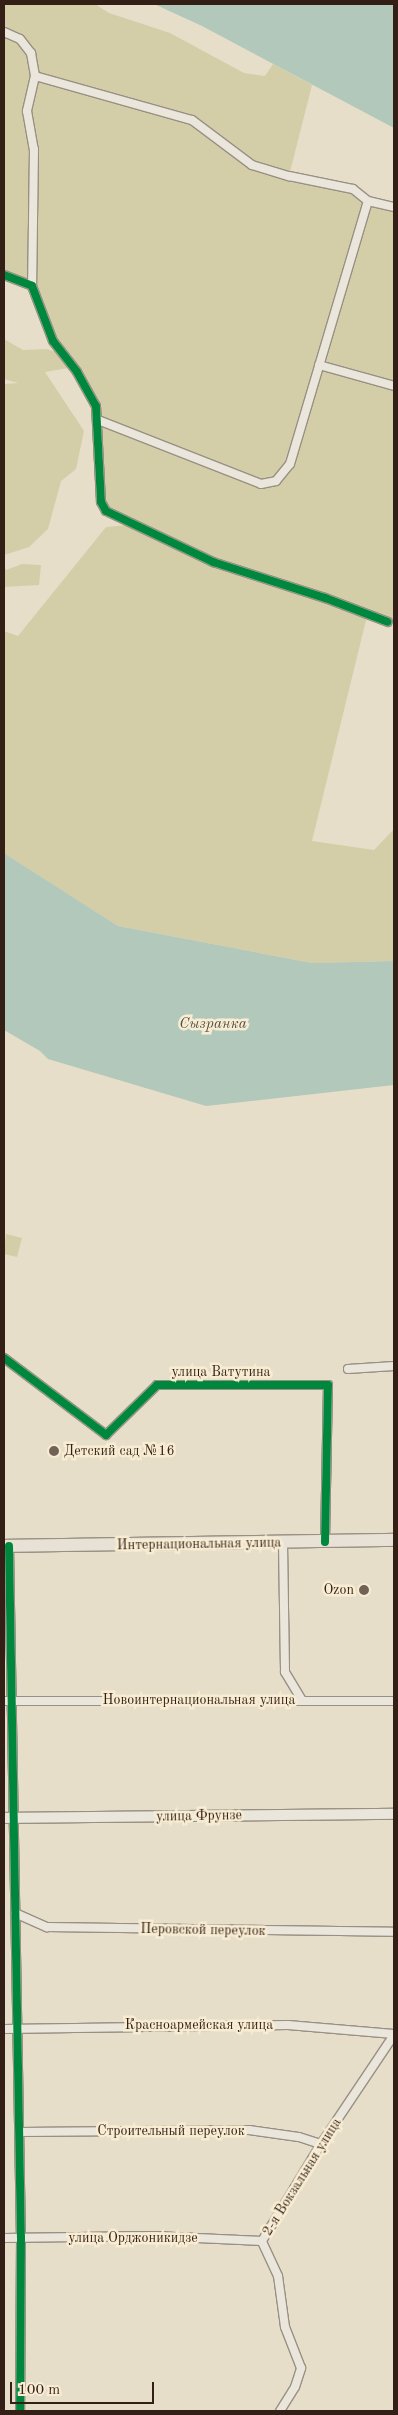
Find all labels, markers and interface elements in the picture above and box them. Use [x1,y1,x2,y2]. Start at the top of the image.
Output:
water label: Сызранка [179,1016,247,1034]
street label: улица Ватутина [171,1364,271,1380]
place label: Детский сад №16 [64,1443,175,1459]
marker: Детский сад №16 [48,1445,60,1457]
street label: Интернациональная улица [117,1534,281,1554]
place label: Ozon [324,1582,354,1598]
marker: Ozon [358,1584,370,1596]
street label: Новоинтернациональная улица [103,1692,295,1708]
street label: улица Фрунзе [156,1807,242,1825]
street label: Перовской переулок [140,1921,266,1939]
street label: Красноармейская улица [125,2017,273,2033]
street label: 2-я Вокзальная улица [259,2115,345,2239]
street label: Строительный переулок [97,2123,245,2139]
street label: улица Орджоникидзе [68,2230,198,2246]
scale bar [12,2372,156,2404]
text: 100 m [18,2383,60,2398]

